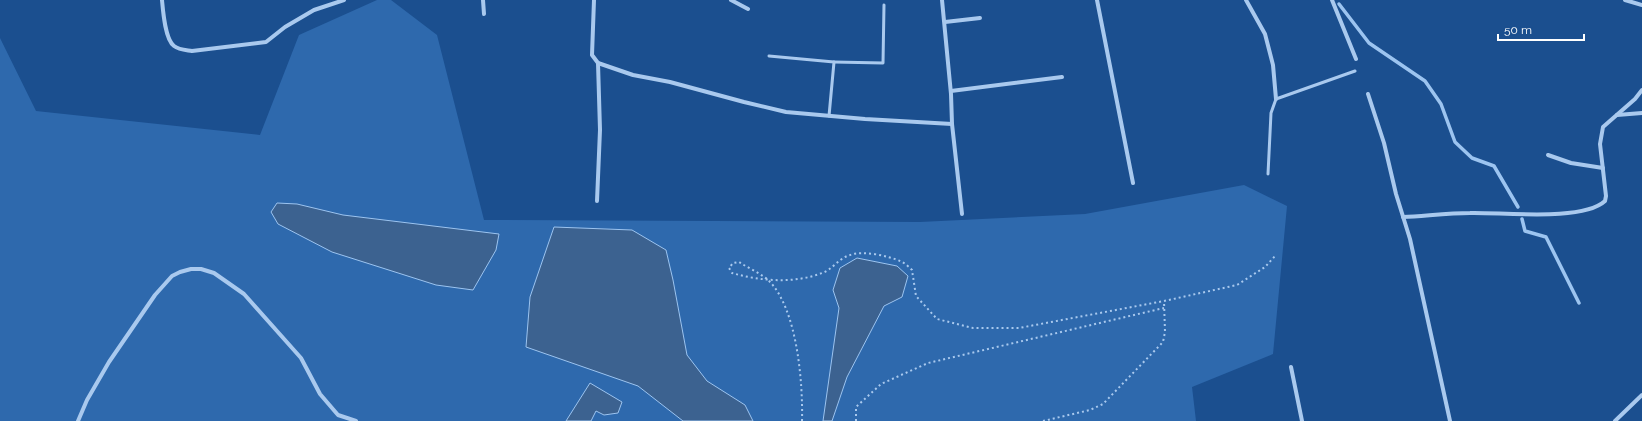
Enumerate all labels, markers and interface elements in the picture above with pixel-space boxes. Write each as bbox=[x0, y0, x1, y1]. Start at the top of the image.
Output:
scale bar bbox=[1498, 16, 1584, 42]
text: 50 m bbox=[1504, 23, 1532, 37]

